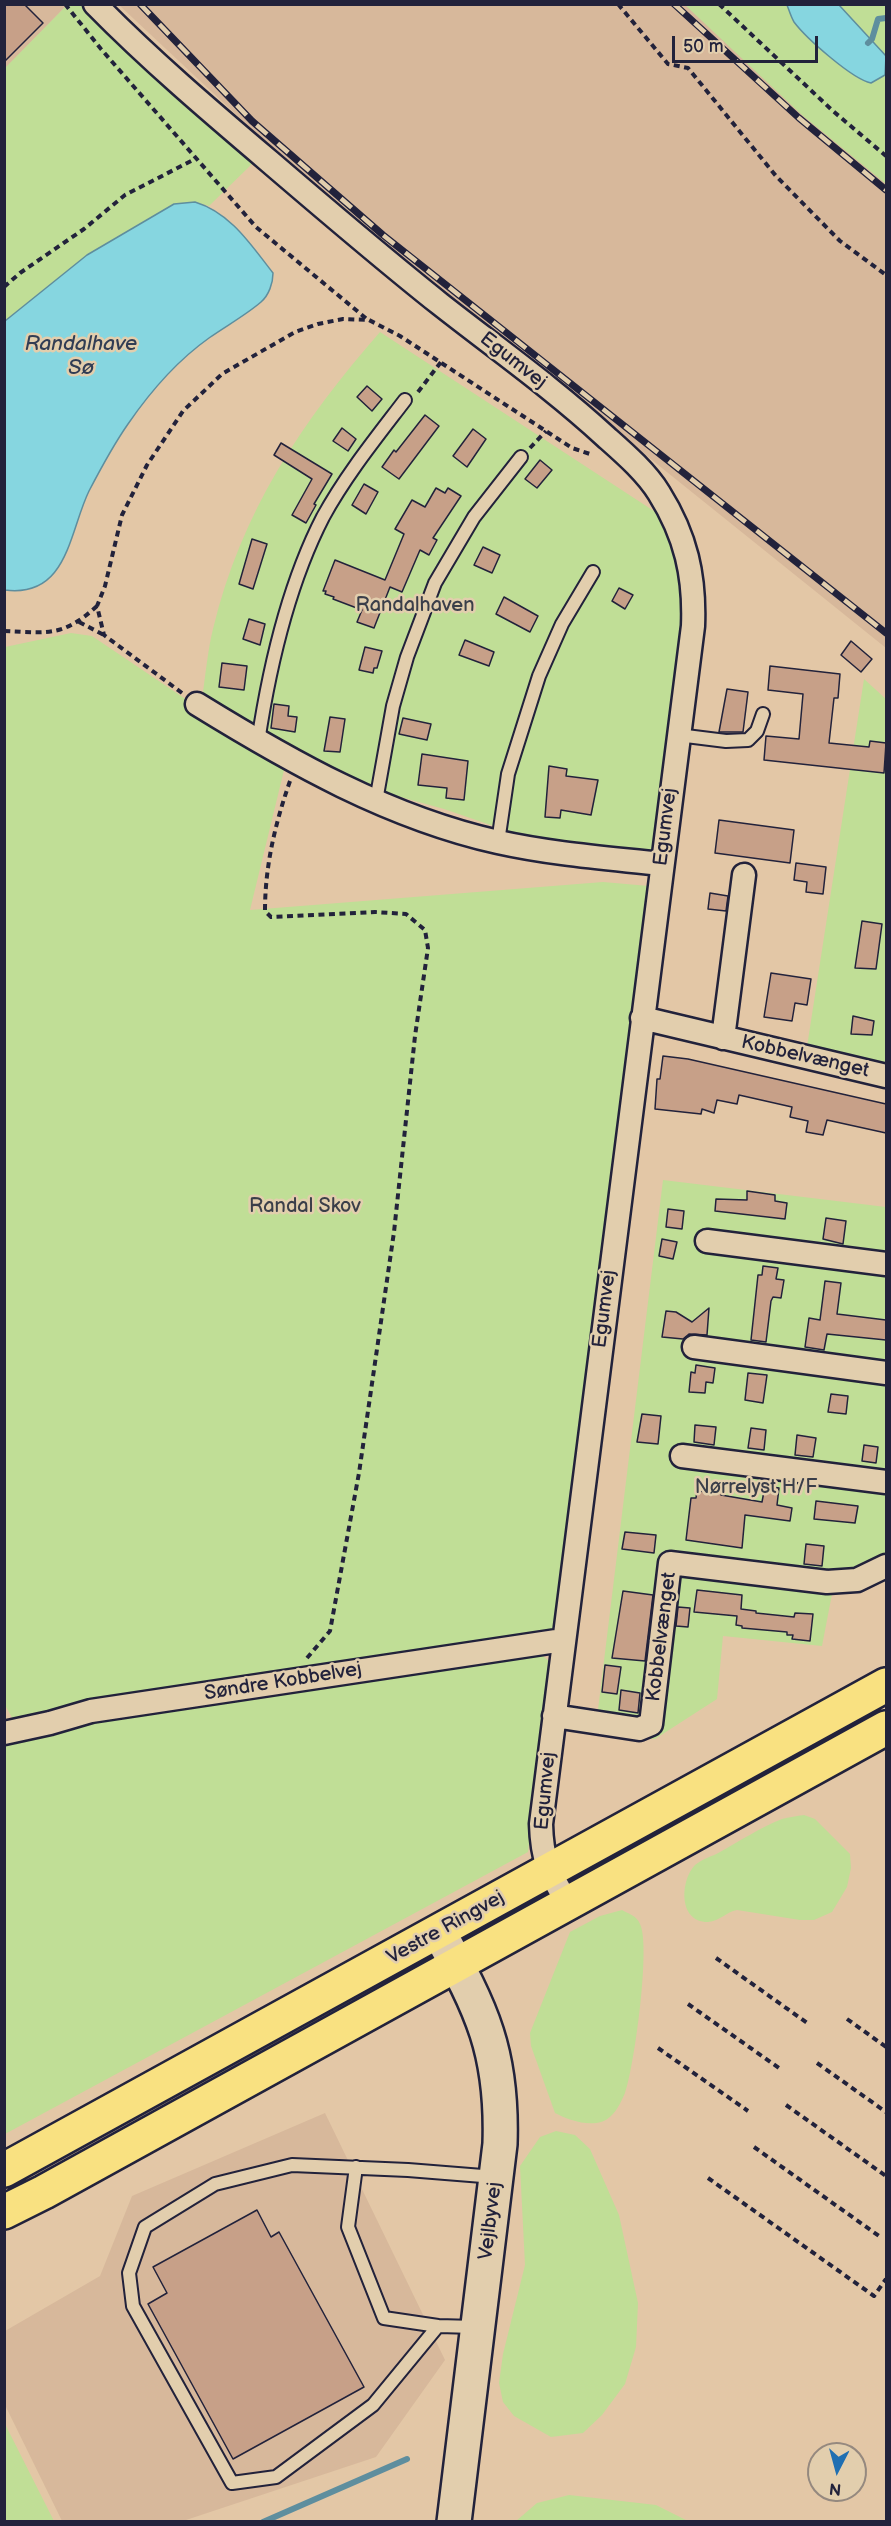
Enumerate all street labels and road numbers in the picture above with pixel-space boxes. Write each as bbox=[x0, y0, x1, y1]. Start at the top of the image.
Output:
street label: Egumvej bbox=[475, 327, 551, 395]
street label: Egumvej bbox=[649, 787, 683, 867]
street label: Kobbelvænget bbox=[739, 1031, 871, 1083]
street label: Egumvej bbox=[588, 1269, 622, 1349]
street label: Kobbelvænget bbox=[642, 1571, 682, 1703]
street label: Søndre Kobbelvej bbox=[203, 1658, 363, 1706]
street label: Egumvej bbox=[531, 1751, 561, 1831]
street label: Vestre Ringvej bbox=[383, 1886, 509, 1970]
street label: Vejlbyvej bbox=[474, 2181, 508, 2261]

